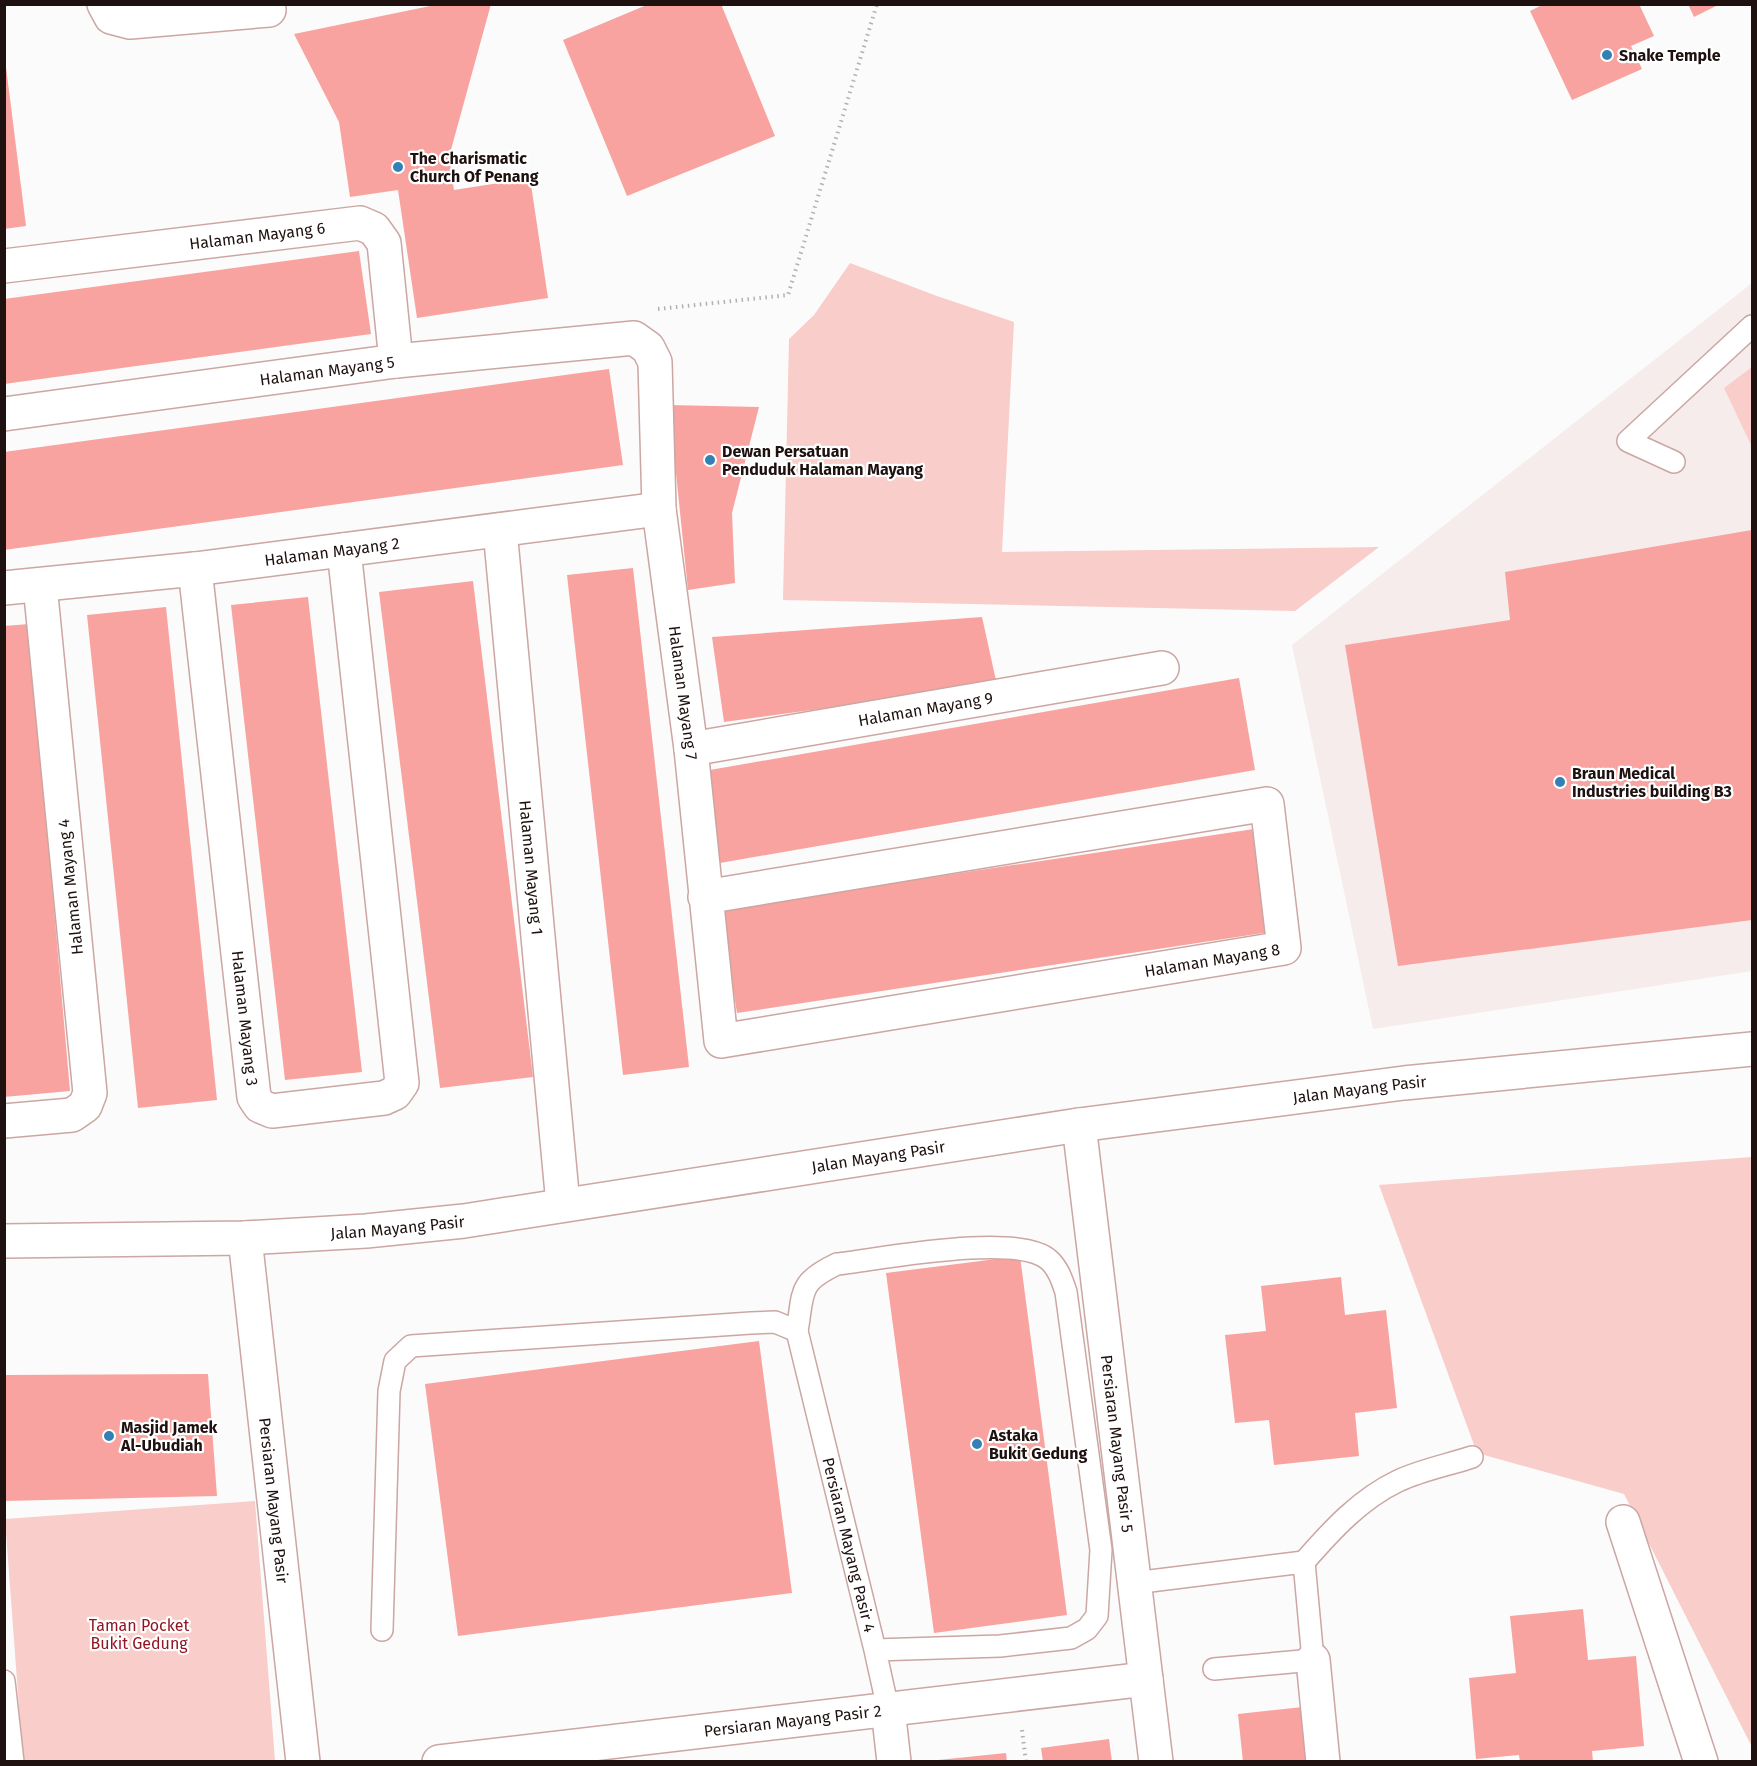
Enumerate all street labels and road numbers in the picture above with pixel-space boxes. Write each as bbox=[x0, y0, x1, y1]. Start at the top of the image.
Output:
street label: Halaman Mayang 6 bbox=[188, 218, 326, 254]
street label: Halaman Mayang 5 bbox=[258, 352, 396, 389]
street label: Halaman Mayang 2 bbox=[263, 534, 401, 570]
street label: Halaman Mayang 7 bbox=[665, 625, 701, 761]
street label: Halaman Mayang 9 bbox=[857, 688, 995, 730]
street label: Halaman Mayang 1 bbox=[515, 799, 547, 936]
street label: Halaman Mayang 4 bbox=[54, 818, 87, 956]
street label: Halaman Mayang 8 bbox=[1143, 940, 1281, 981]
street label: Halaman Mayang 3 bbox=[228, 950, 262, 1087]
street label: Jalan Mayang Pasir bbox=[1291, 1072, 1428, 1107]
street label: Jalan Mayang Pasir bbox=[810, 1137, 947, 1177]
street label: Jalan Mayang Pasir bbox=[330, 1212, 466, 1243]
street label: Persiaran Mayang Pasir 5 bbox=[1097, 1354, 1137, 1534]
street label: Persiaran Mayang Pasir bbox=[255, 1417, 292, 1585]
street label: Persiaran Mayang Pasir 4 bbox=[818, 1456, 879, 1635]
street label: Persiaran Mayang Pasir 2 bbox=[703, 1701, 883, 1741]

